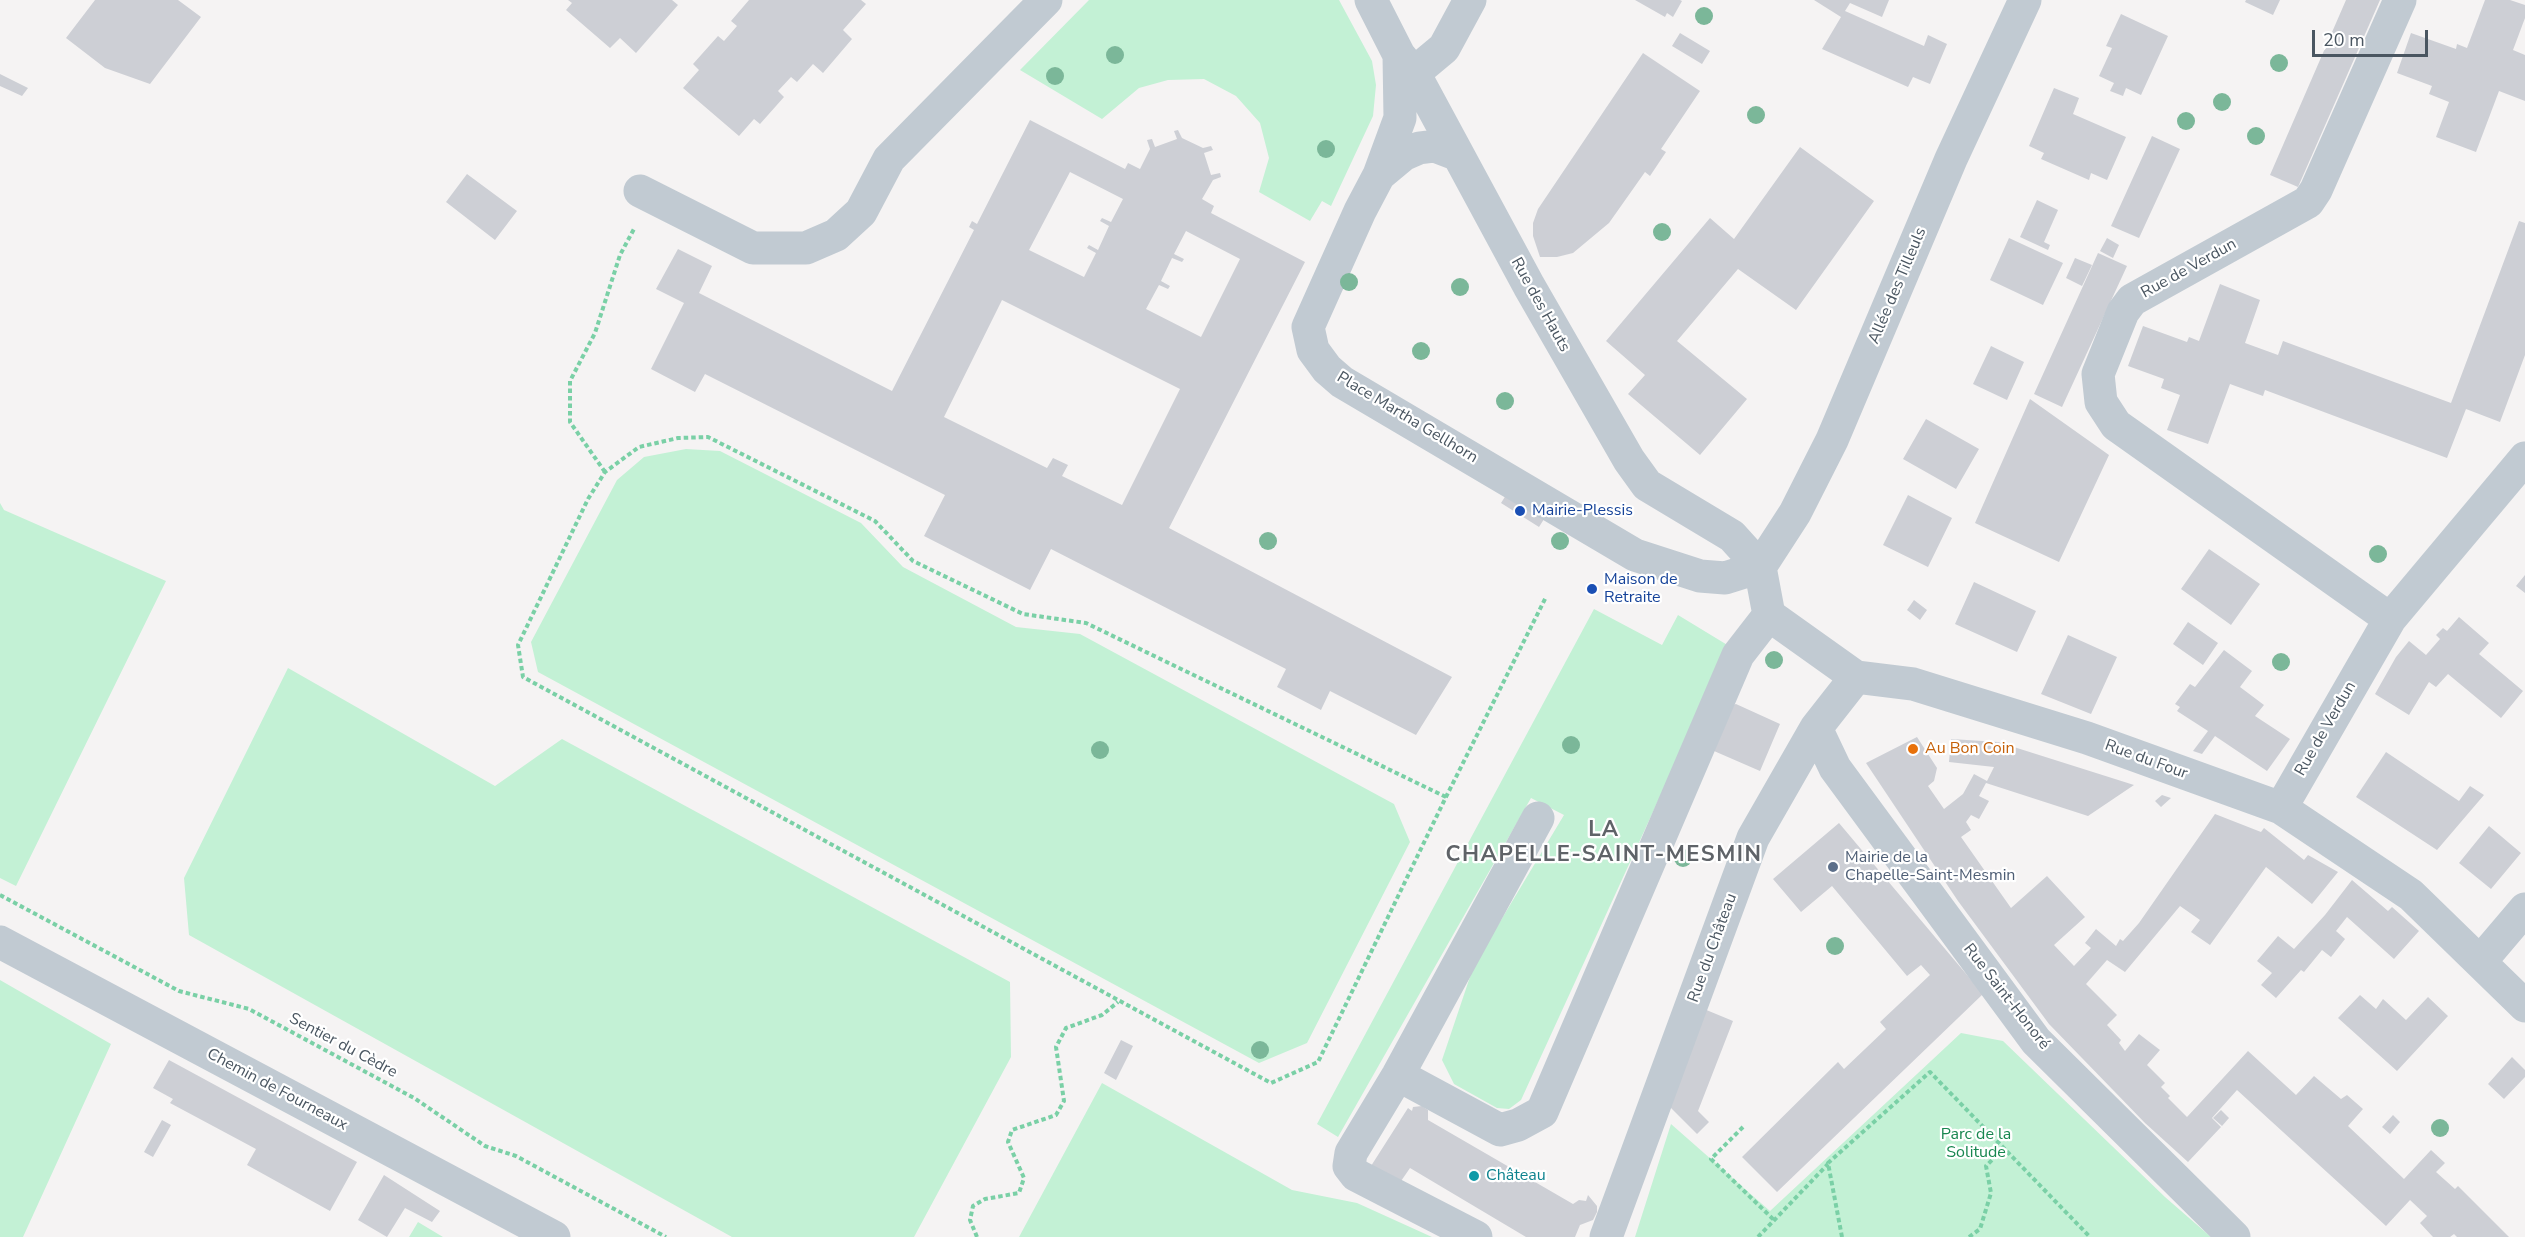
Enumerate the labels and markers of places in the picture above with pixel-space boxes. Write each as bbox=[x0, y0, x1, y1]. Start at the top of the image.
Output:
place label: Mairie-Plessis bbox=[1532, 501, 1633, 521]
marker: Mairie-Plessis bbox=[1513, 504, 1527, 518]
place label: Maison de Retraite bbox=[1604, 570, 1678, 608]
marker: Maison de Retraite bbox=[1585, 582, 1599, 596]
place label: Au Bon Coin bbox=[1925, 739, 2015, 759]
marker: Au Bon Coin bbox=[1906, 742, 1920, 756]
place label: Mairie de la Chapelle-Saint-Mesmin bbox=[1845, 848, 2015, 886]
marker: Mairie de la Chapelle-Saint-Mesmin bbox=[1826, 860, 1840, 874]
place label: Château bbox=[1486, 1166, 1546, 1186]
marker: Château bbox=[1467, 1169, 1481, 1183]

